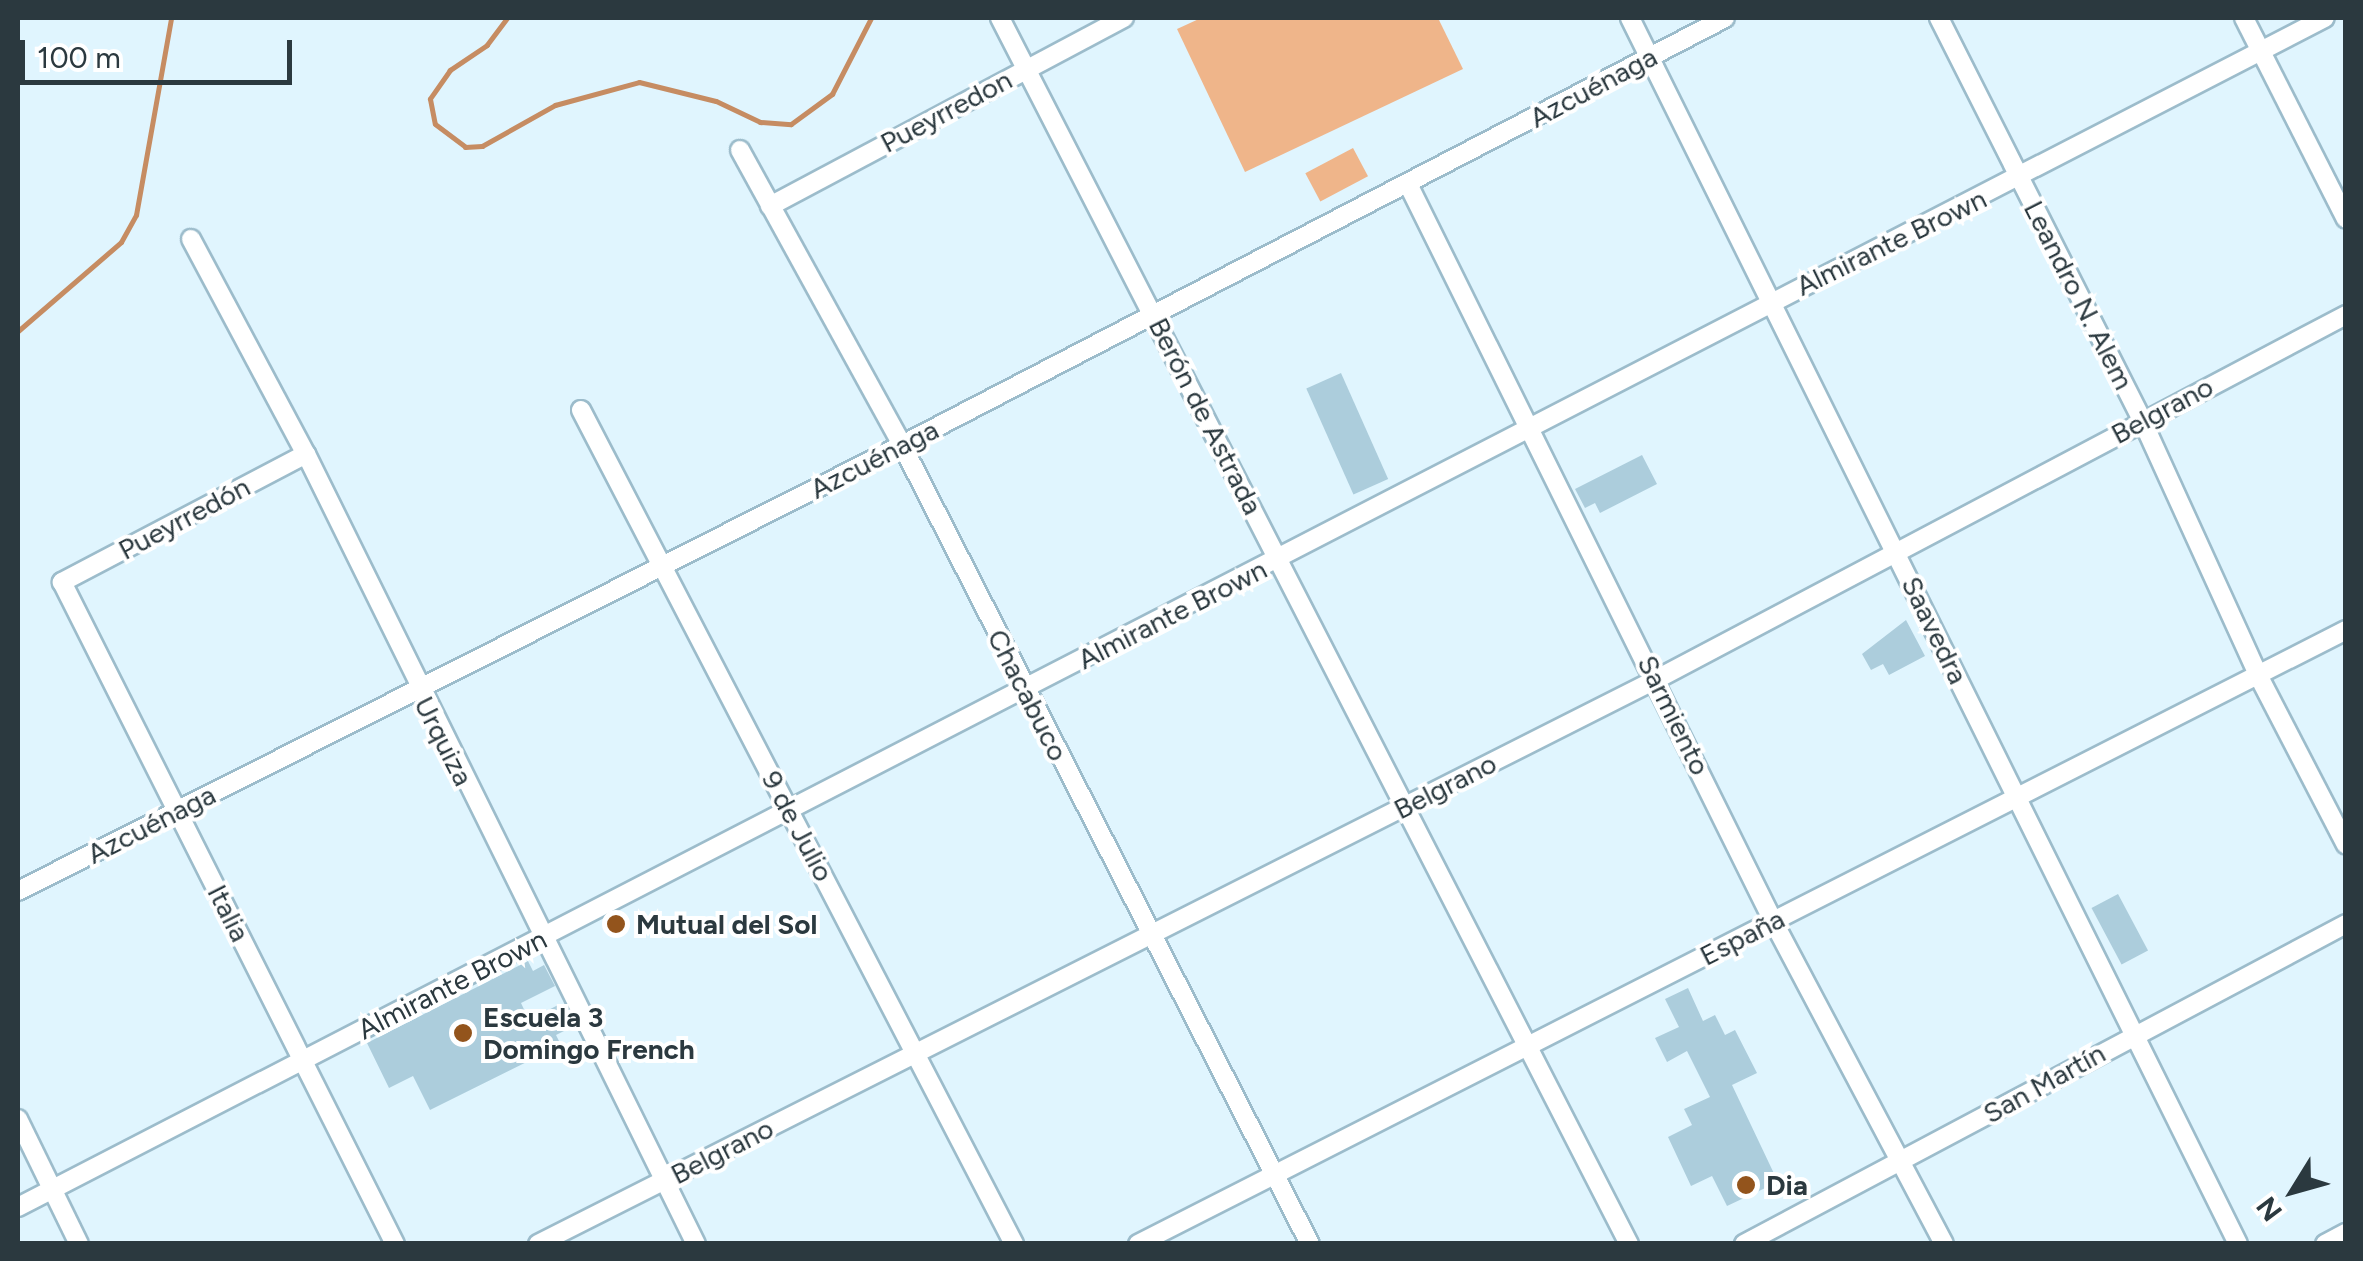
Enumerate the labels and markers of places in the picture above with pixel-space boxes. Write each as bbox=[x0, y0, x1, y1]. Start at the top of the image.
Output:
place label: Mutual del Sol bbox=[636, 907, 817, 941]
marker: Mutual del Sol bbox=[605, 913, 627, 935]
place label: Escuela 3 Domingo French bbox=[483, 1000, 695, 1066]
marker: Escuela 3 Domingo French bbox=[452, 1022, 474, 1044]
place label: Dia bbox=[1766, 1168, 1808, 1202]
marker: Dia bbox=[1735, 1174, 1757, 1196]

